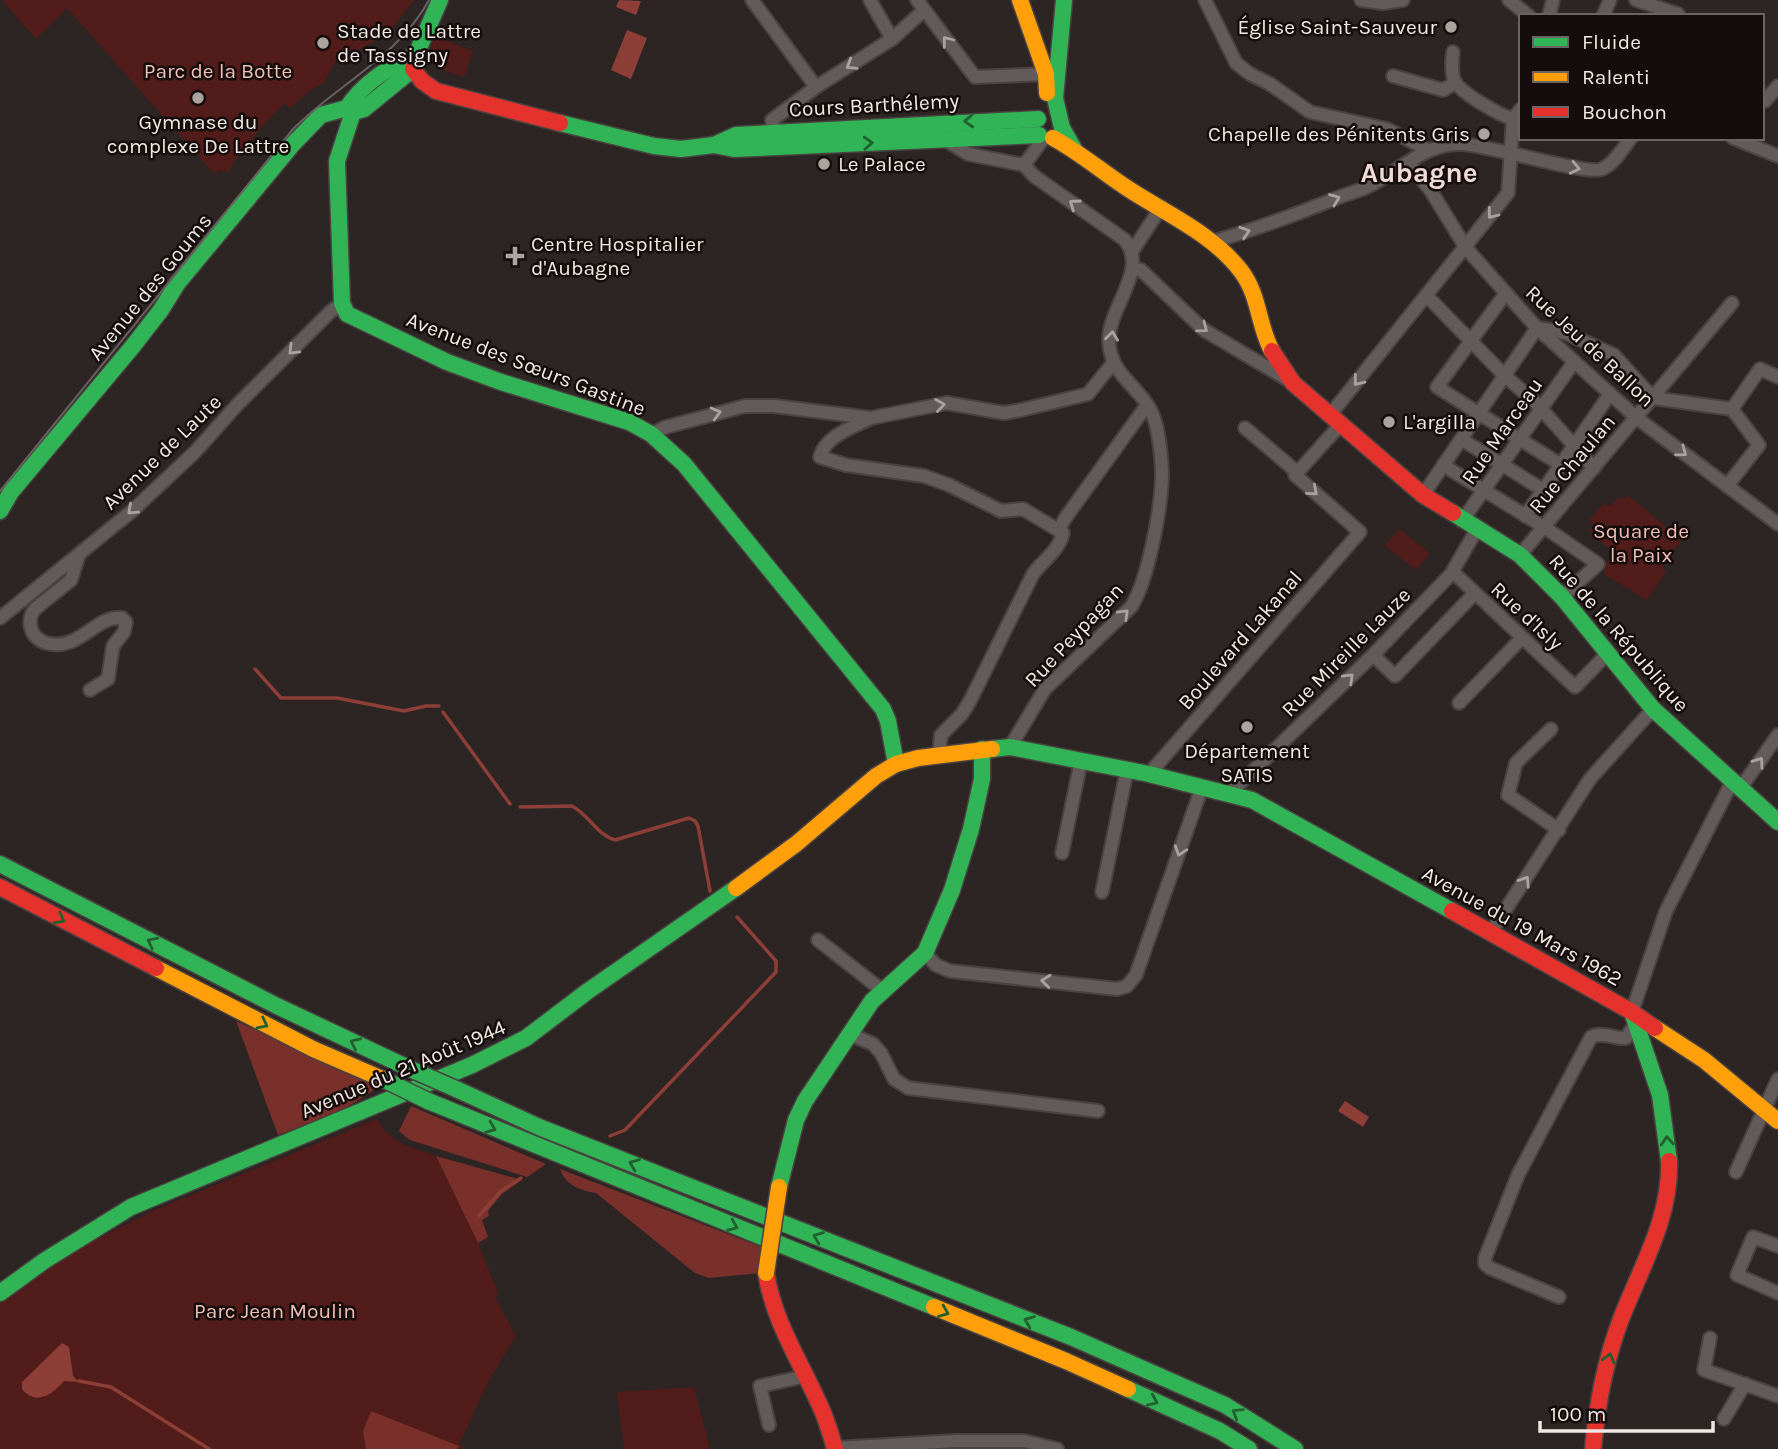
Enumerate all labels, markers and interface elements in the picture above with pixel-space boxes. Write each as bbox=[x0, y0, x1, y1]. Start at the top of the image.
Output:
legend bbox=[1519, 14, 1764, 140]
place label: Église Saint-Sauveur bbox=[1237, 15, 1437, 39]
place label: Stade de Lattre de Tassigny bbox=[337, 19, 481, 67]
marker: Église Saint-Sauveur bbox=[1443, 19, 1459, 35]
text: Fluide bbox=[1582, 30, 1641, 54]
marker: Stade de Lattre de Tassigny bbox=[315, 35, 331, 51]
one-way arrow bbox=[942, 37, 955, 49]
one-way arrow bbox=[846, 57, 859, 69]
park label: Parc de la Botte bbox=[144, 59, 292, 83]
text: Ralenti bbox=[1582, 65, 1650, 89]
street label: Cours Barthélemy bbox=[788, 89, 960, 121]
marker: Gymnase du complexe De Lattre bbox=[190, 90, 206, 106]
text: Bouchon bbox=[1582, 100, 1667, 124]
place label: Gymnase du complexe De Lattre bbox=[107, 110, 289, 158]
one-way arrow bbox=[964, 114, 975, 129]
place label: Chapelle des Pénitents Gris bbox=[1208, 122, 1470, 146]
marker: Chapelle des Pénitents Gris bbox=[1476, 126, 1492, 142]
one-way arrow bbox=[862, 135, 873, 150]
place label: Le Palace bbox=[838, 152, 926, 176]
marker: Le Palace bbox=[816, 156, 832, 172]
district label: Aubagne bbox=[1360, 156, 1478, 189]
one-way arrow bbox=[1569, 159, 1581, 174]
one-way arrow bbox=[1328, 193, 1340, 207]
one-way arrow bbox=[1069, 200, 1082, 212]
one-way arrow bbox=[1488, 206, 1501, 218]
street label: Avenue des Goums bbox=[83, 209, 217, 365]
one-way arrow bbox=[1238, 226, 1250, 240]
place label: Centre Hospitalier d'Aubagne bbox=[531, 232, 704, 280]
marker: Centre Hospitalier d'Aubagne bbox=[505, 246, 525, 266]
street label: Rue Jeu de Ballon bbox=[1521, 280, 1659, 412]
street label: Avenue des Sœurs Gastine bbox=[403, 307, 649, 421]
one-way arrow bbox=[1195, 319, 1207, 332]
one-way arrow bbox=[1104, 330, 1119, 342]
one-way arrow bbox=[288, 341, 301, 354]
street label: Rue Marceau bbox=[1457, 373, 1547, 489]
one-way arrow bbox=[1353, 374, 1366, 386]
street label: Avenue de Laute bbox=[98, 389, 226, 515]
one-way arrow bbox=[934, 398, 946, 413]
one-way arrow bbox=[709, 407, 721, 422]
place label: L'argilla bbox=[1403, 410, 1476, 434]
street label: Rue Chaulan bbox=[1524, 410, 1620, 518]
marker: L'argilla bbox=[1381, 414, 1397, 430]
one-way arrow bbox=[1674, 444, 1687, 456]
one-way arrow bbox=[1305, 483, 1318, 495]
one-way arrow bbox=[127, 502, 140, 515]
park label: Square de la Paix bbox=[1593, 519, 1689, 567]
street label: Rue de la République bbox=[1544, 549, 1694, 717]
street label: Boulevard Lakanal bbox=[1173, 566, 1307, 714]
street label: Rue d'Isly bbox=[1486, 577, 1568, 655]
street label: Rue Peypagan bbox=[1020, 578, 1128, 692]
street label: Rue Mireille Lauze bbox=[1277, 583, 1415, 721]
one-way arrow bbox=[1115, 609, 1128, 622]
one-way arrow bbox=[1341, 673, 1354, 686]
marker: Département SATIS bbox=[1239, 719, 1255, 735]
place label: Département SATIS bbox=[1184, 739, 1310, 787]
one-way arrow bbox=[1751, 757, 1763, 770]
one-way arrow bbox=[1174, 845, 1188, 857]
street label: Avenue du 19 Mars 1962 bbox=[1418, 861, 1626, 991]
one-way arrow bbox=[1517, 876, 1529, 889]
one-way arrow bbox=[53, 911, 66, 925]
one-way arrow bbox=[146, 937, 159, 951]
one-way arrow bbox=[1041, 974, 1052, 989]
one-way arrow bbox=[255, 1015, 268, 1029]
street label: Avenue du 21 Août 1944 bbox=[297, 1015, 509, 1123]
one-way arrow bbox=[350, 1037, 363, 1051]
one-way arrow bbox=[485, 1119, 497, 1133]
one-way arrow bbox=[1660, 1135, 1675, 1146]
one-way arrow bbox=[628, 1159, 640, 1173]
one-way arrow bbox=[726, 1218, 738, 1232]
one-way arrow bbox=[812, 1232, 824, 1246]
park label: Parc Jean Moulin bbox=[194, 1299, 356, 1323]
one-way arrow bbox=[937, 1303, 949, 1317]
one-way arrow bbox=[1024, 1315, 1036, 1329]
one-way arrow bbox=[1601, 1352, 1615, 1364]
scale bar bbox=[1540, 1390, 1713, 1434]
one-way arrow bbox=[1146, 1393, 1158, 1407]
text: 100 m bbox=[1550, 1402, 1607, 1426]
one-way arrow bbox=[1232, 1408, 1245, 1421]

